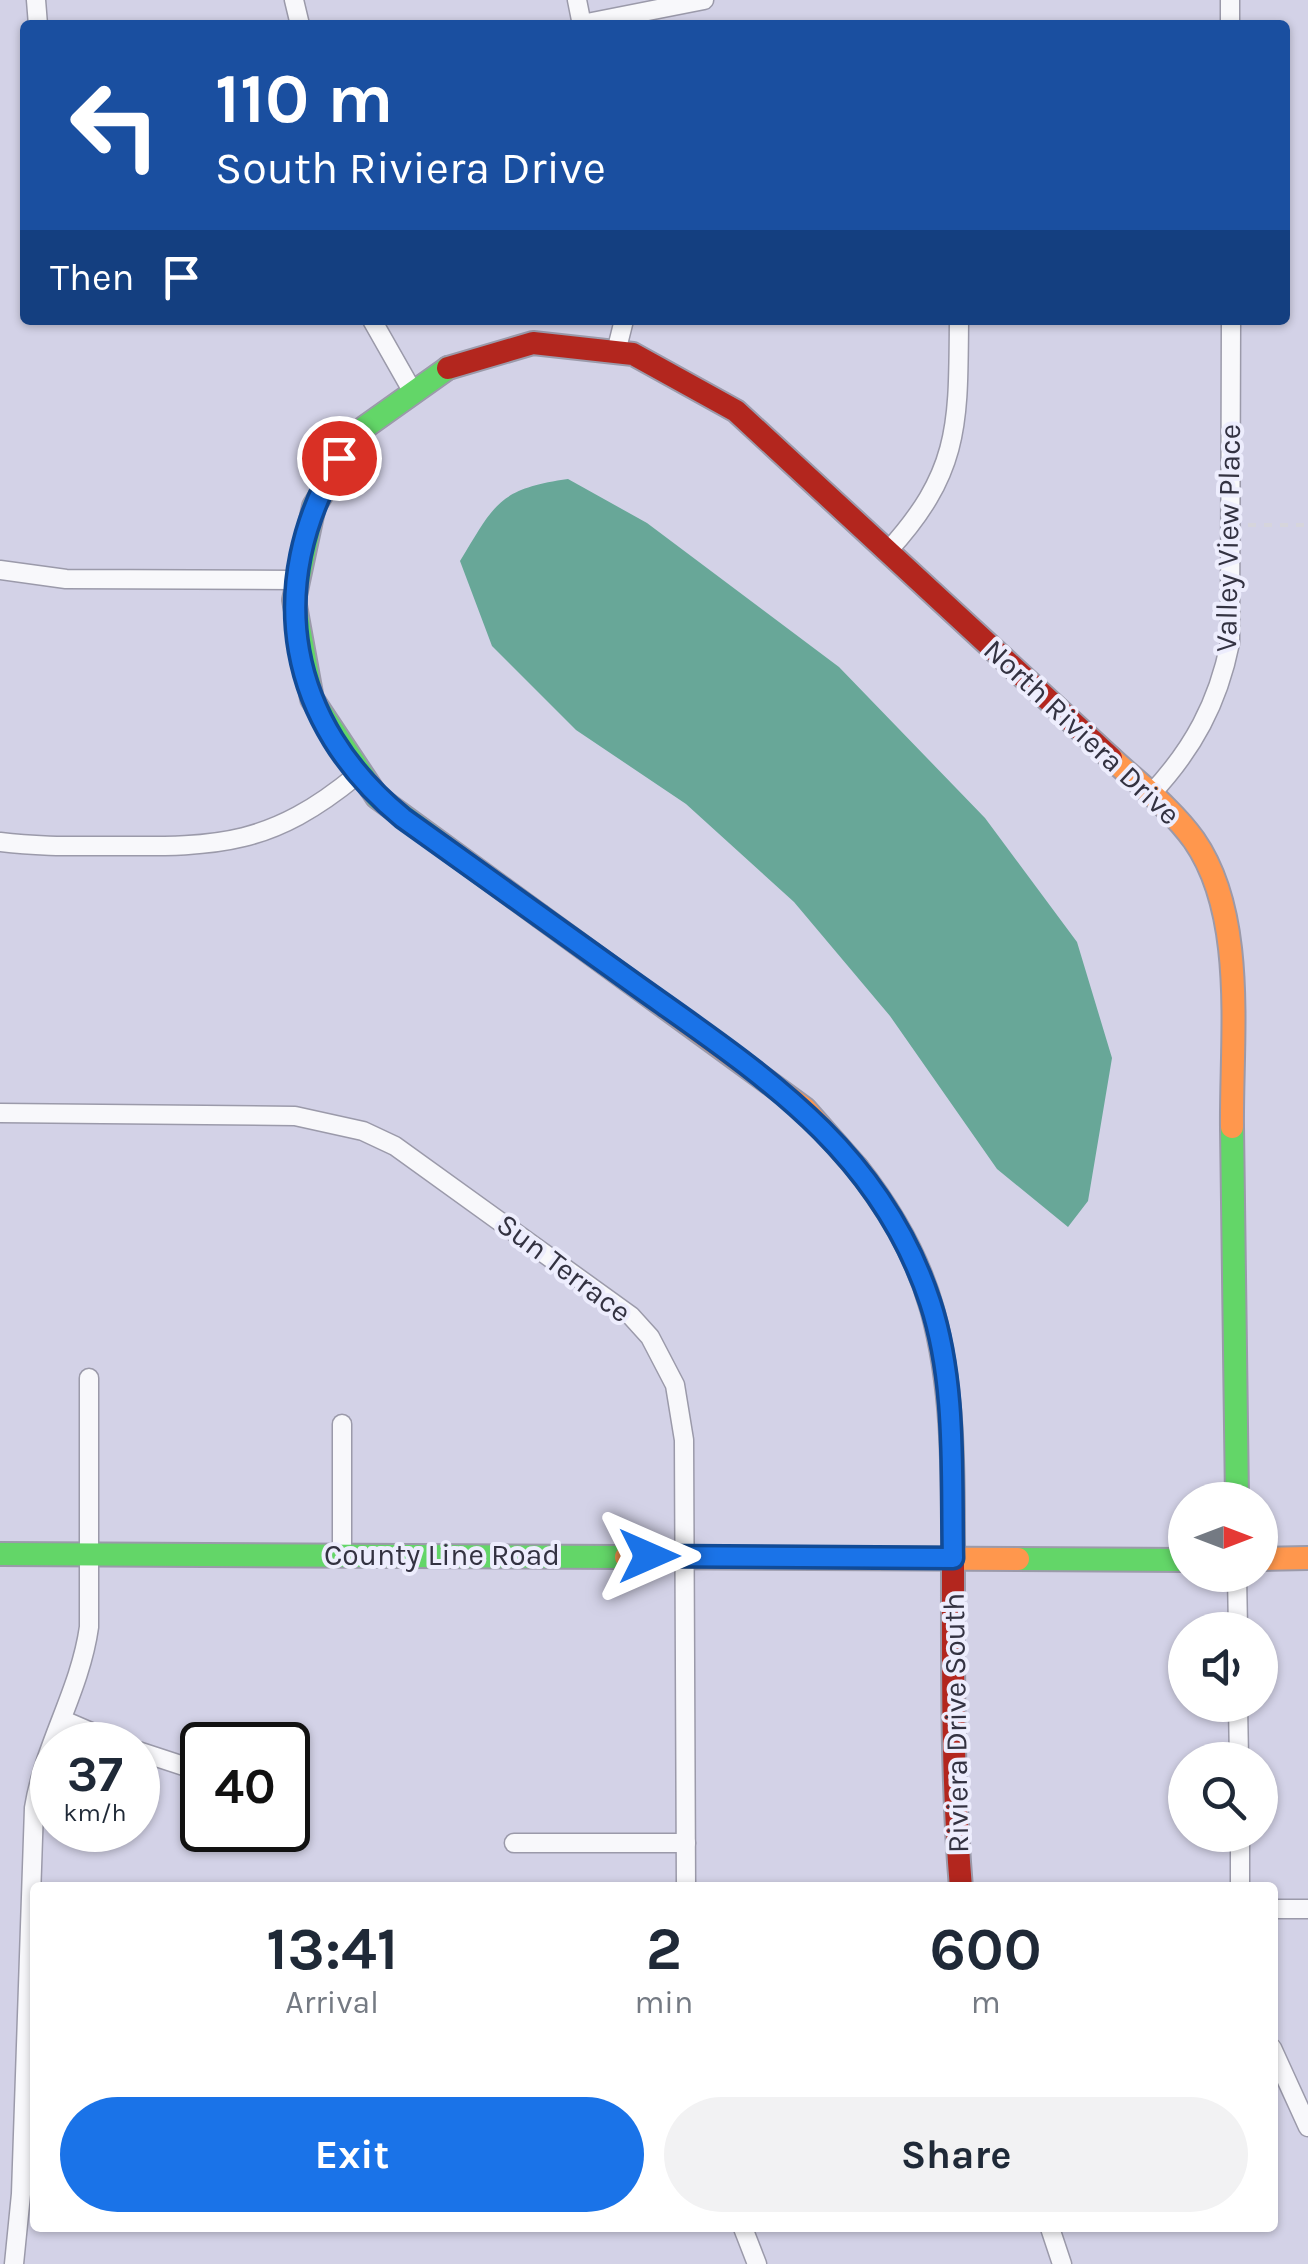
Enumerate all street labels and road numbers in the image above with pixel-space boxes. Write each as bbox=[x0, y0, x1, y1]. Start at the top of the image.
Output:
street label: Valley View Place bbox=[1208, 424, 1248, 652]
street label: North Riviera Drive bbox=[976, 632, 1188, 832]
street label: Sun Terrace bbox=[490, 1206, 638, 1330]
street label: County Line Road bbox=[324, 1537, 560, 1573]
street label: Riviera Drive South bbox=[936, 1592, 976, 1854]

